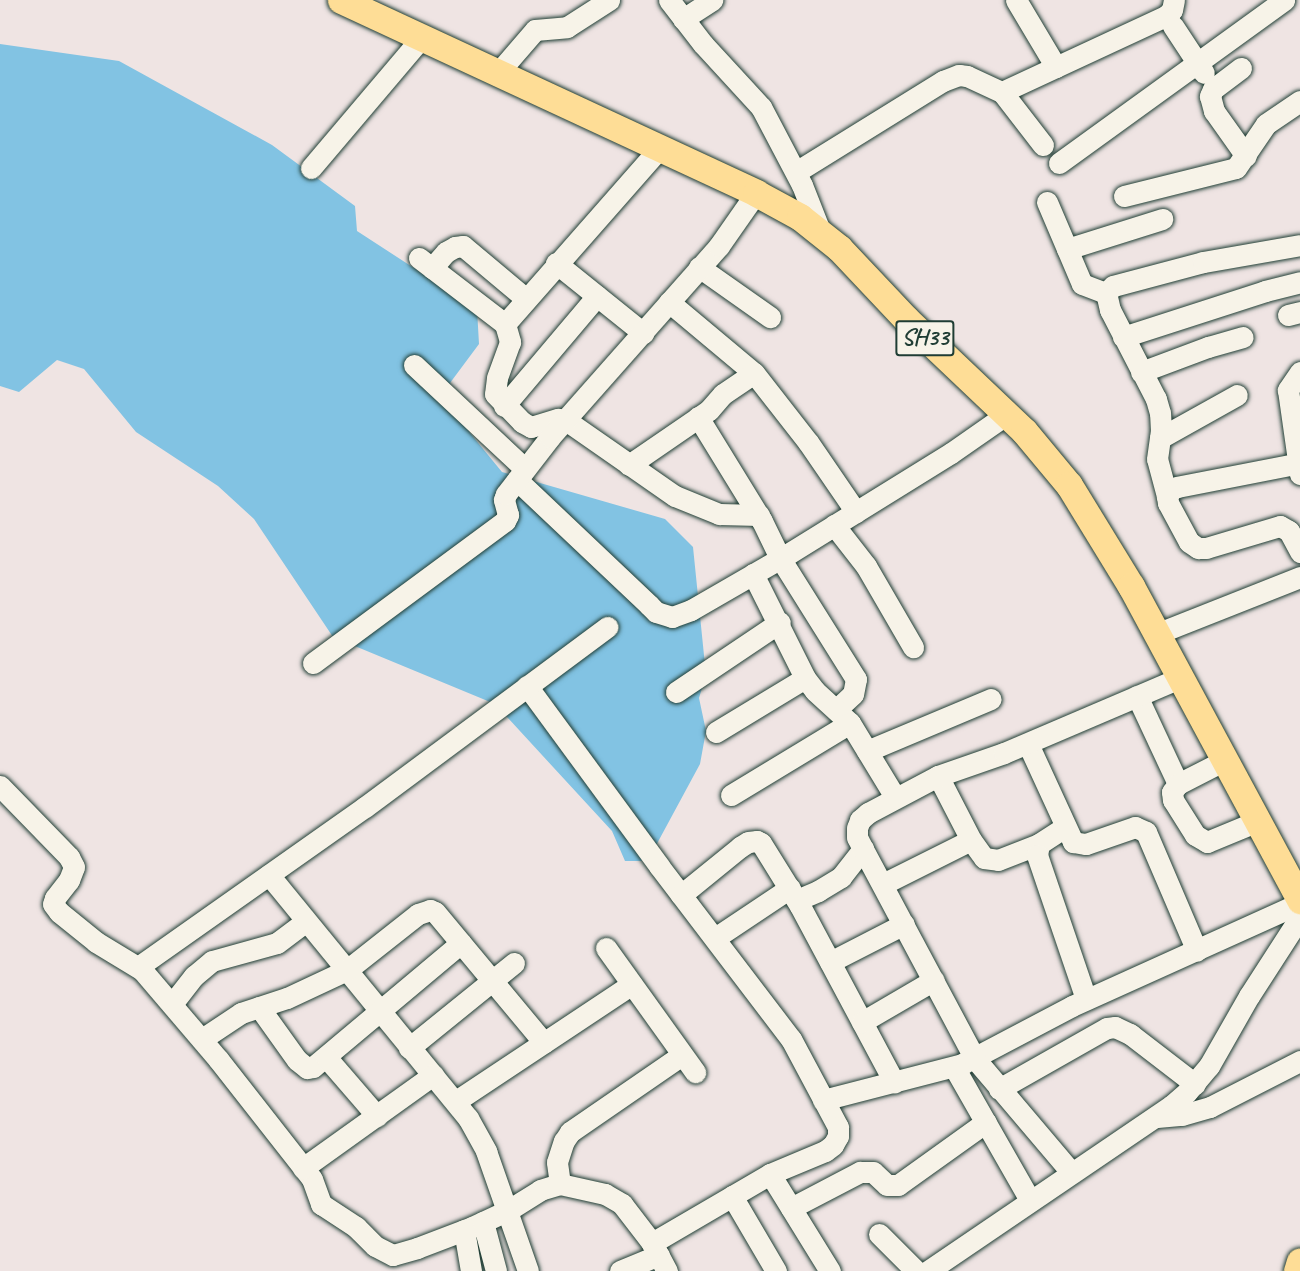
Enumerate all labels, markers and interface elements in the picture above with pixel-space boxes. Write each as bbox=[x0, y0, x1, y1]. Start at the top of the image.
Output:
road number: SH33 bbox=[895, 317, 955, 359]

